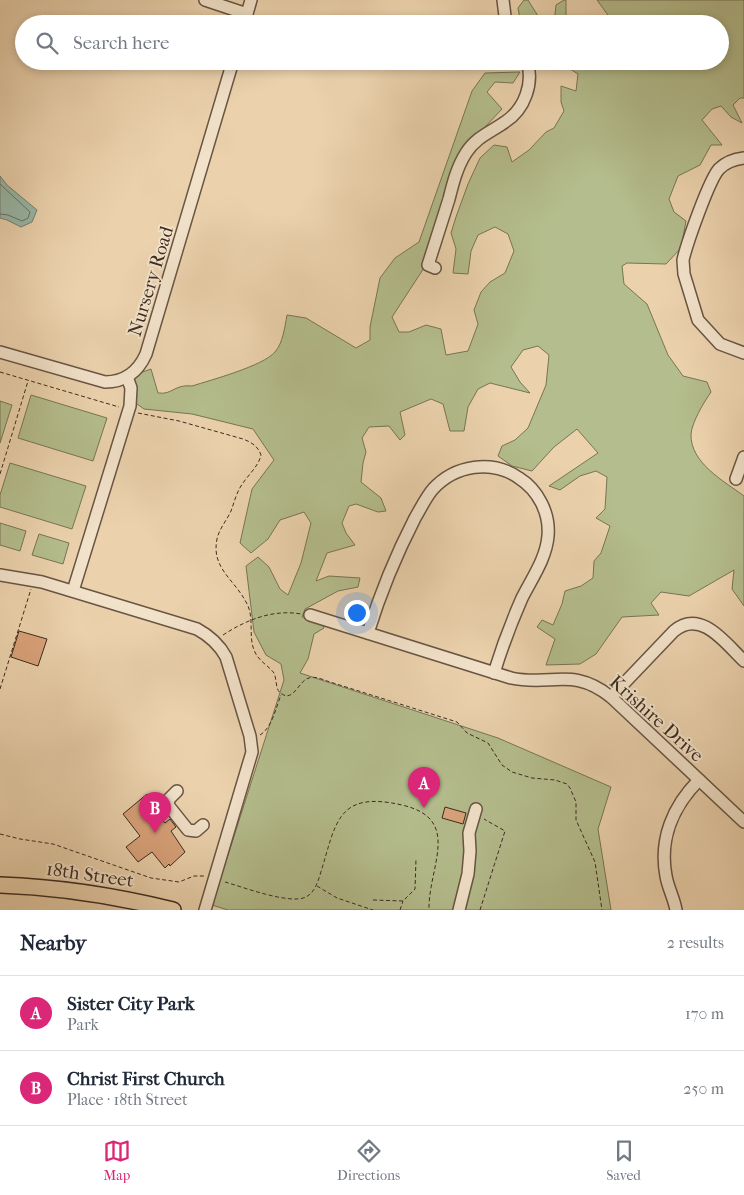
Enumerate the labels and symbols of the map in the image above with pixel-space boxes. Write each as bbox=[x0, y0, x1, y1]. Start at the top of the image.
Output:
street label: Nursery Road bbox=[124, 223, 178, 339]
your location bbox=[344, 600, 370, 626]
street label: Krishire Drive bbox=[605, 671, 708, 767]
pin: A bbox=[408, 767, 440, 808]
pin: B bbox=[139, 792, 171, 833]
street label: 18th Street bbox=[45, 858, 135, 892]

